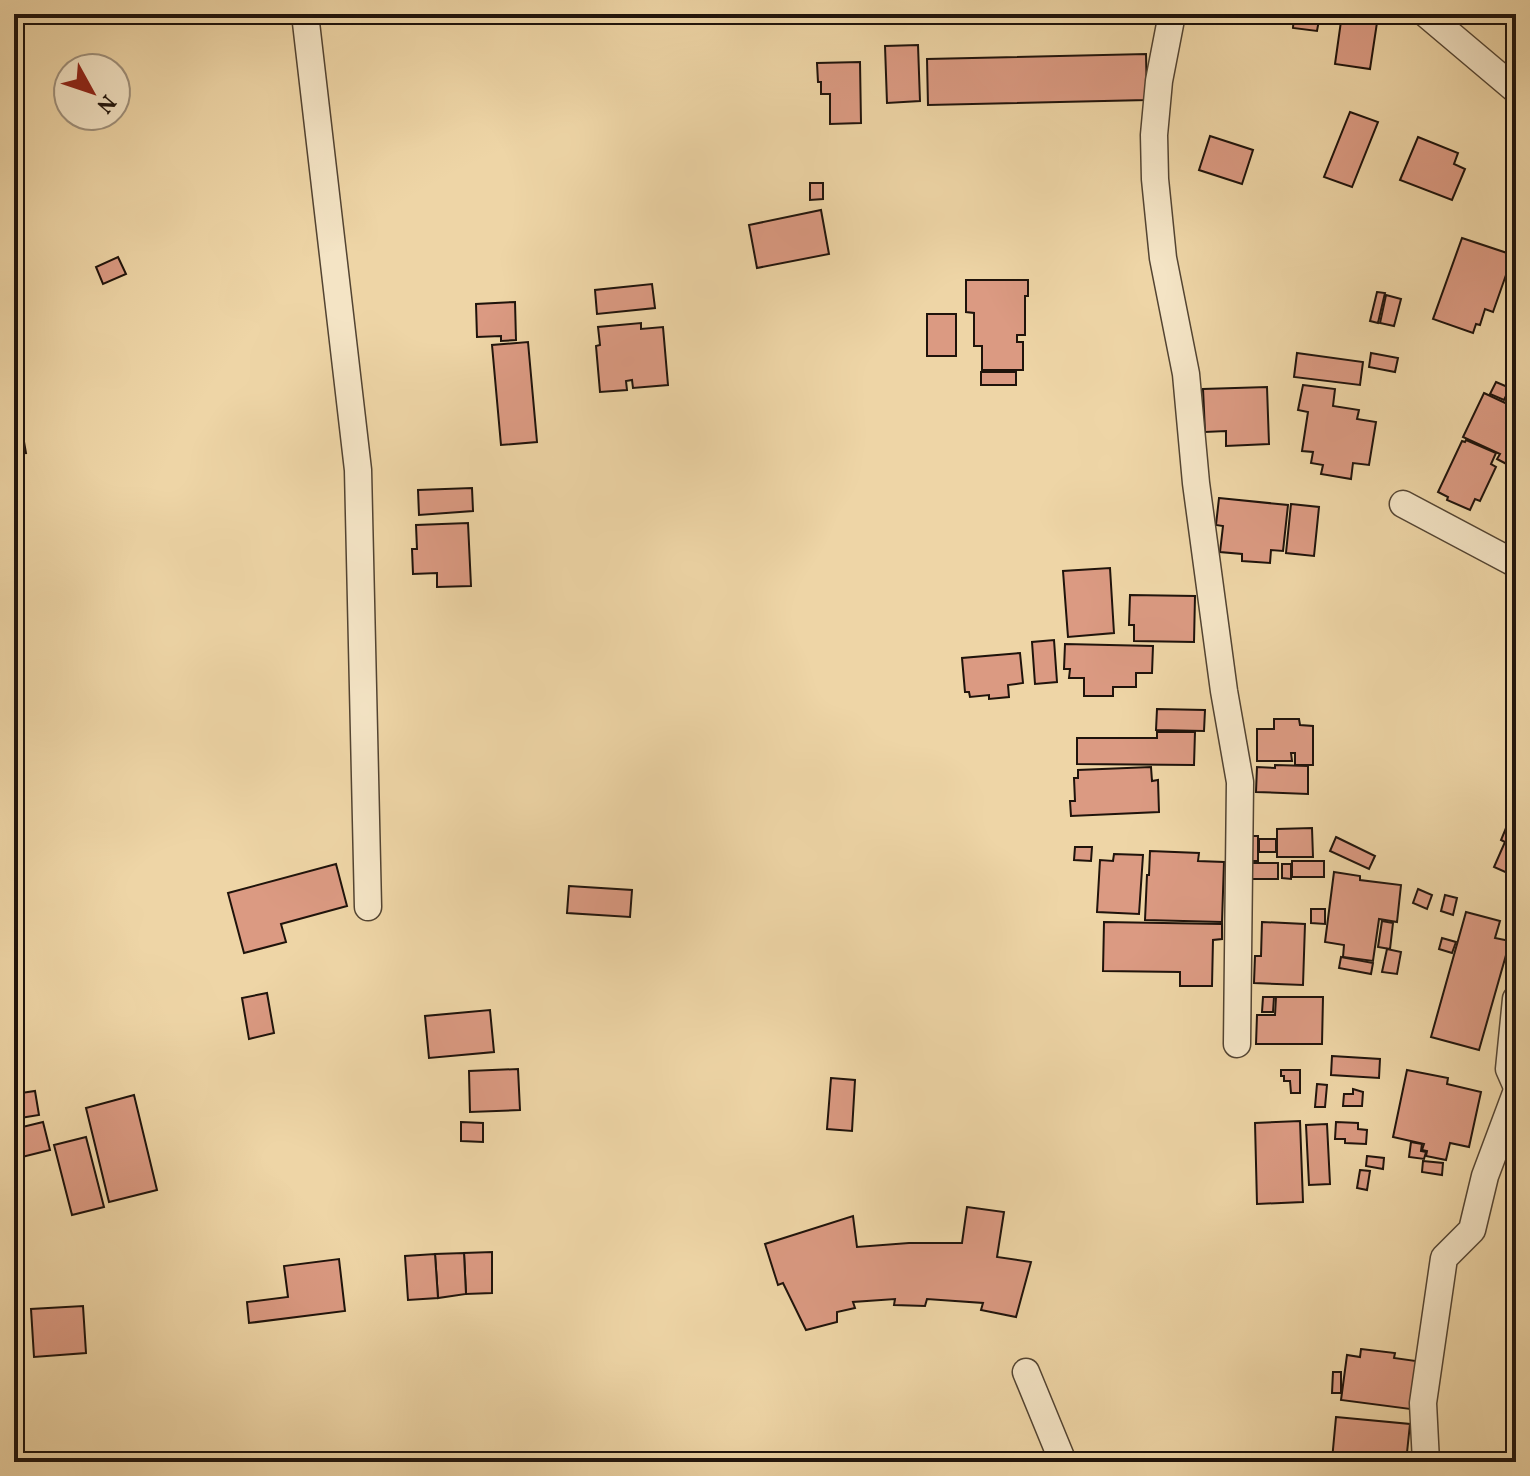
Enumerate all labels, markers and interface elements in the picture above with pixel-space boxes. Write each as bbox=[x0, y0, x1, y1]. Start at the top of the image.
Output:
north arrow bbox=[52, 52, 132, 132]
text: N bbox=[88, 87, 122, 119]

